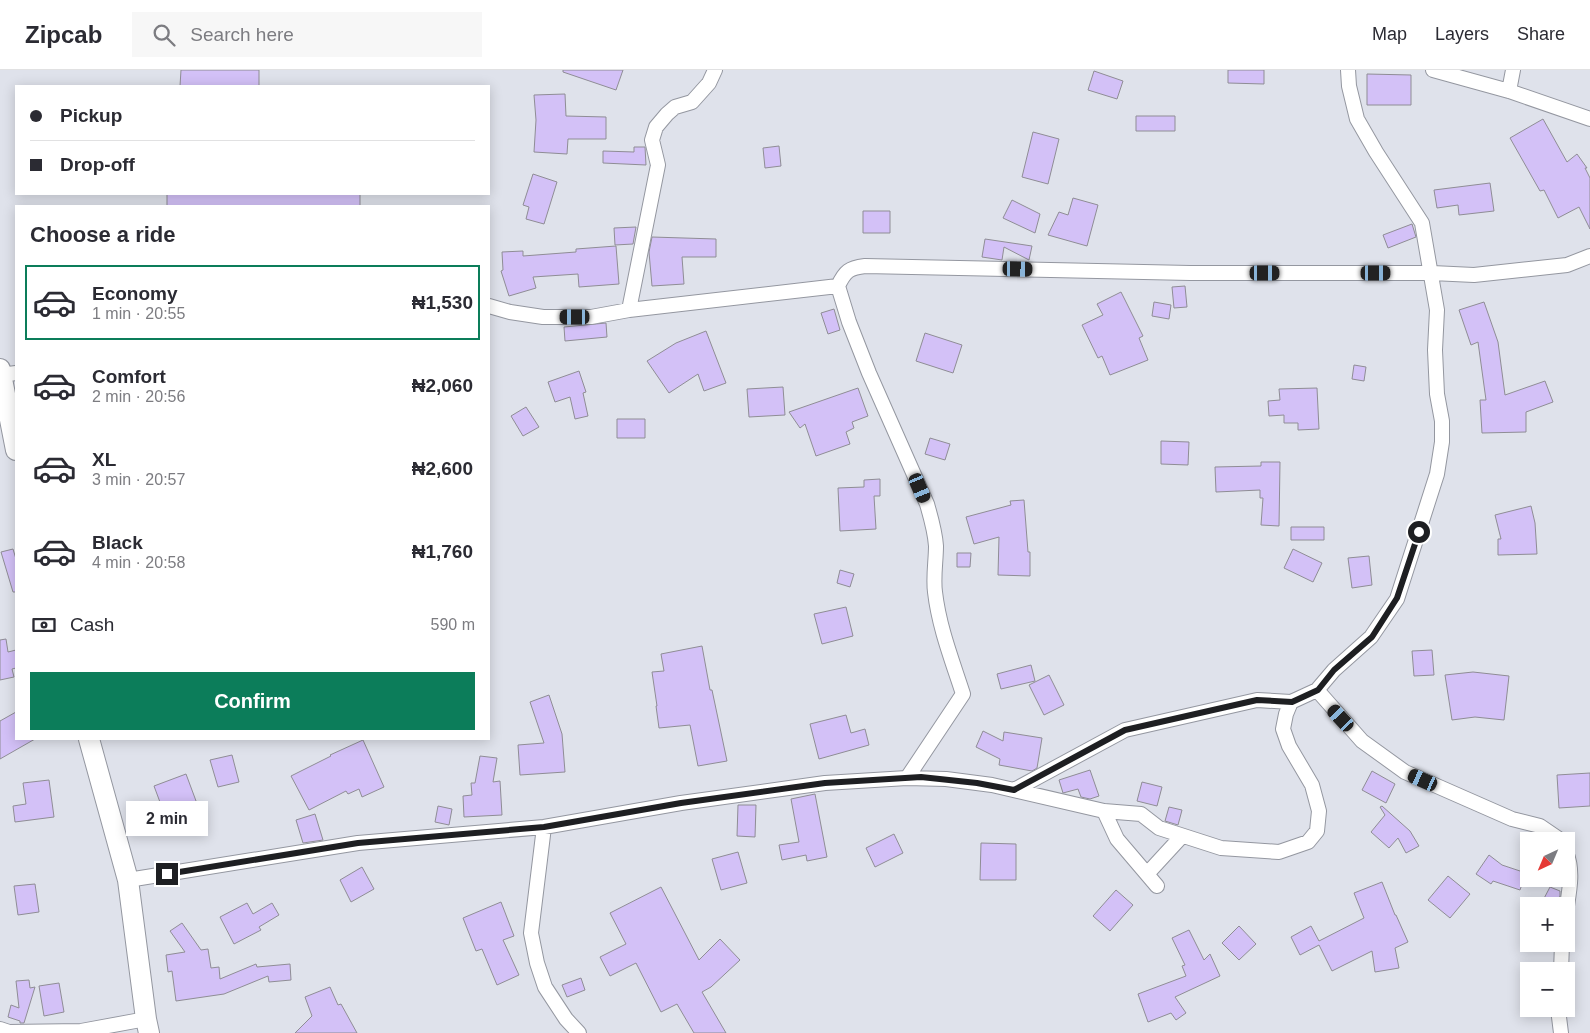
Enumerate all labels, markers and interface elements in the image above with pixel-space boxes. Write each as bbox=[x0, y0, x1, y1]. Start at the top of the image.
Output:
search box bbox=[132, 12, 482, 57]
text: Zipcab bbox=[25, 21, 102, 48]
icon: search bbox=[150, 21, 178, 49]
text: Search here bbox=[190, 24, 294, 45]
text: Map bbox=[1372, 24, 1407, 44]
text: Layers bbox=[1435, 24, 1489, 44]
text: Share bbox=[1517, 24, 1565, 44]
text: Pickup bbox=[60, 105, 122, 126]
text: Drop-off bbox=[60, 154, 135, 175]
text: Choose a ride bbox=[30, 222, 175, 247]
car bbox=[1002, 261, 1033, 277]
car bbox=[1250, 266, 1280, 281]
car bbox=[1361, 266, 1391, 281]
icon: car bbox=[32, 280, 77, 325]
text: Economy bbox=[92, 283, 178, 304]
text: ₦1,530 bbox=[412, 292, 473, 313]
text: 1 min · 20:55 bbox=[92, 305, 185, 322]
car bbox=[560, 310, 590, 325]
icon: car bbox=[32, 363, 77, 408]
text: Comfort bbox=[92, 366, 166, 387]
text: ₦2,060 bbox=[412, 375, 473, 396]
text: 2 min · 20:56 bbox=[92, 388, 185, 405]
icon: car bbox=[32, 446, 77, 491]
text: XL bbox=[92, 449, 116, 470]
text: ₦2,600 bbox=[412, 458, 473, 479]
text: 3 min · 20:57 bbox=[92, 471, 185, 488]
car bbox=[907, 471, 932, 505]
route start bbox=[1408, 521, 1430, 543]
icon: car bbox=[32, 529, 77, 574]
text: Black bbox=[92, 532, 143, 553]
text: ₦1,760 bbox=[412, 541, 473, 562]
text: 4 min · 20:58 bbox=[92, 554, 185, 571]
icon: cash bbox=[30, 611, 58, 639]
text: Cash bbox=[70, 614, 114, 635]
text: 590 m bbox=[431, 616, 475, 633]
button: Confirm bbox=[30, 672, 475, 730]
car bbox=[1325, 702, 1356, 734]
car bbox=[1406, 767, 1439, 793]
callout: 2 min bbox=[126, 802, 208, 836]
text: 2 min bbox=[146, 810, 188, 827]
north arrow bbox=[1520, 832, 1575, 888]
map controls bbox=[1520, 832, 1575, 1017]
route end bbox=[156, 863, 178, 885]
button: + bbox=[1520, 897, 1575, 952]
button: − bbox=[1520, 962, 1575, 1017]

